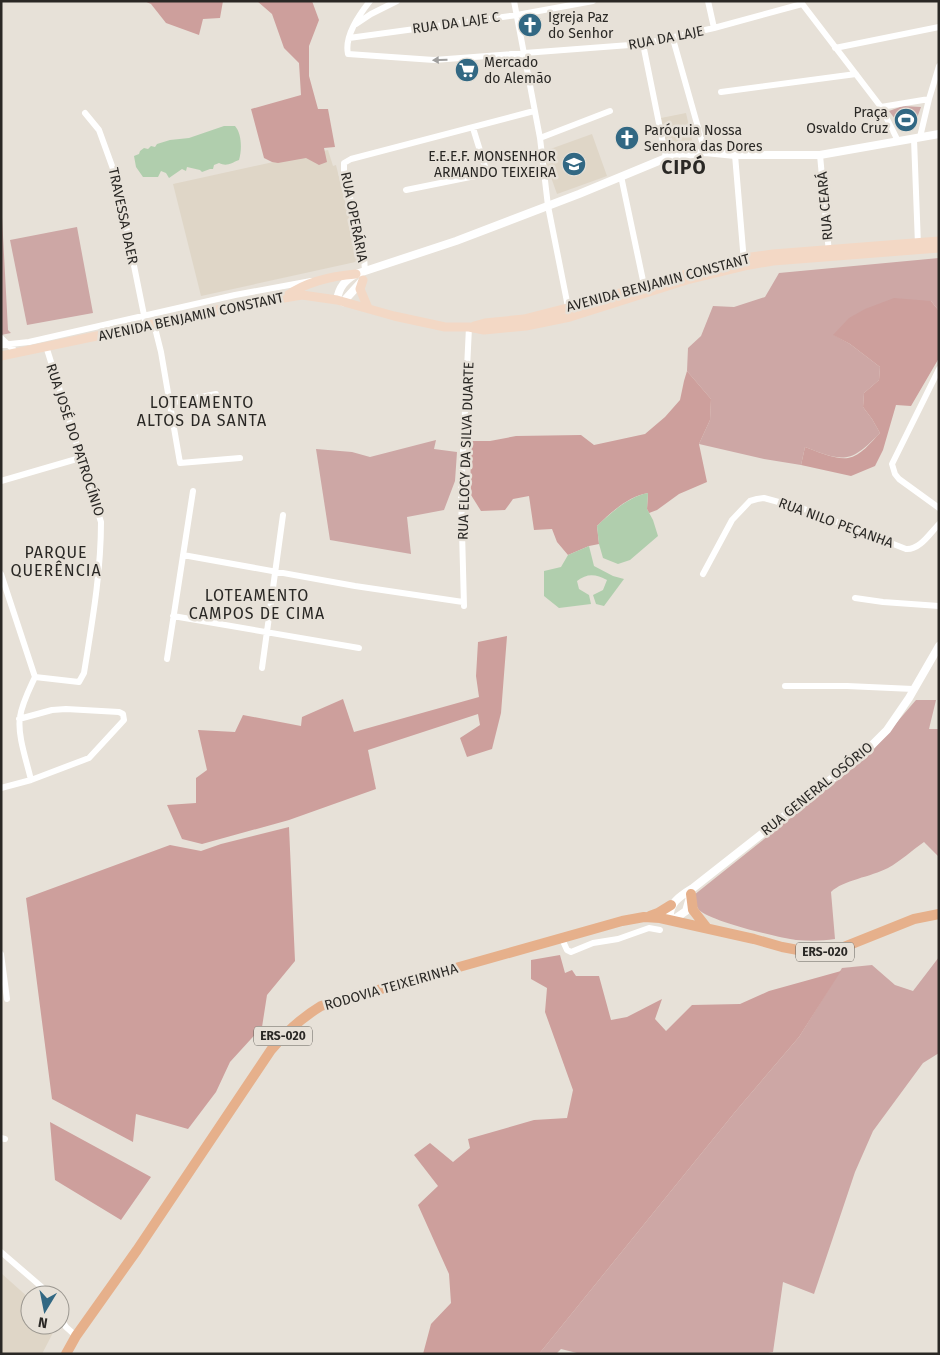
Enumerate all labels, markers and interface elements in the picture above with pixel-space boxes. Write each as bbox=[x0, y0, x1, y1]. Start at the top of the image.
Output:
street label: RUA DA LAJE C bbox=[411, 8, 501, 38]
place label: Igreja Paz do Senhor bbox=[548, 9, 614, 42]
church icon: Igreja Paz do Senhor bbox=[517, 12, 543, 38]
street label: RUA DA LAJE bbox=[627, 22, 705, 54]
place label: Mercado do Alemão bbox=[484, 54, 552, 87]
one-way arrow bbox=[432, 56, 448, 64]
supermarket icon: Mercado do Alemão bbox=[454, 57, 480, 83]
place label: Praça Osvaldo Cruz bbox=[806, 104, 888, 137]
sports icon: Praça Osvaldo Cruz bbox=[893, 107, 919, 133]
place label: Paróquia Nossa Senhora das Dores bbox=[644, 122, 763, 155]
church icon: Paróquia Nossa Senhora das Dores bbox=[614, 125, 640, 151]
place label: E.E.E.F. MONSENHOR ARMANDO TEIXEIRA bbox=[428, 148, 557, 181]
school or university icon: E.E.E.F. MONSENHOR ARMANDO TEIXEIRA bbox=[561, 151, 587, 177]
district label: CIPÓ bbox=[661, 155, 707, 179]
street label: TRAVESSA DAER bbox=[104, 166, 142, 266]
street label: RUA OPERÁRIA bbox=[337, 170, 372, 264]
street label: RUA CEARÁ bbox=[813, 171, 836, 241]
street label: AVENIDA BENJAMIN CONSTANT bbox=[564, 250, 752, 316]
street label: AVENIDA BENJAMIN CONSTANT bbox=[97, 289, 286, 345]
street label: RUA JOSÉ DO PATROCÍNIO bbox=[42, 361, 109, 519]
street label: RUA ELOCY DA SILVA DUARTE bbox=[454, 362, 478, 540]
district label: LOTEAMENTO ALTOS DA SANTA bbox=[137, 393, 267, 430]
street label: RUA NILO PEÇANHA bbox=[776, 494, 896, 552]
district label: PARQUE QUERÊNCIA bbox=[10, 543, 102, 580]
district label: LOTEAMENTO CAMPOS DE CIMA bbox=[189, 586, 325, 623]
street label: RUA GENERAL OSÓRIO bbox=[757, 738, 876, 839]
road number: ERS-020 bbox=[796, 942, 854, 962]
street label: RODOVIA TEIXEIRINHA bbox=[322, 960, 460, 1014]
road number: ERS-020 bbox=[254, 1026, 312, 1046]
north arrow bbox=[20, 1285, 70, 1335]
text: N bbox=[37, 1313, 49, 1331]

